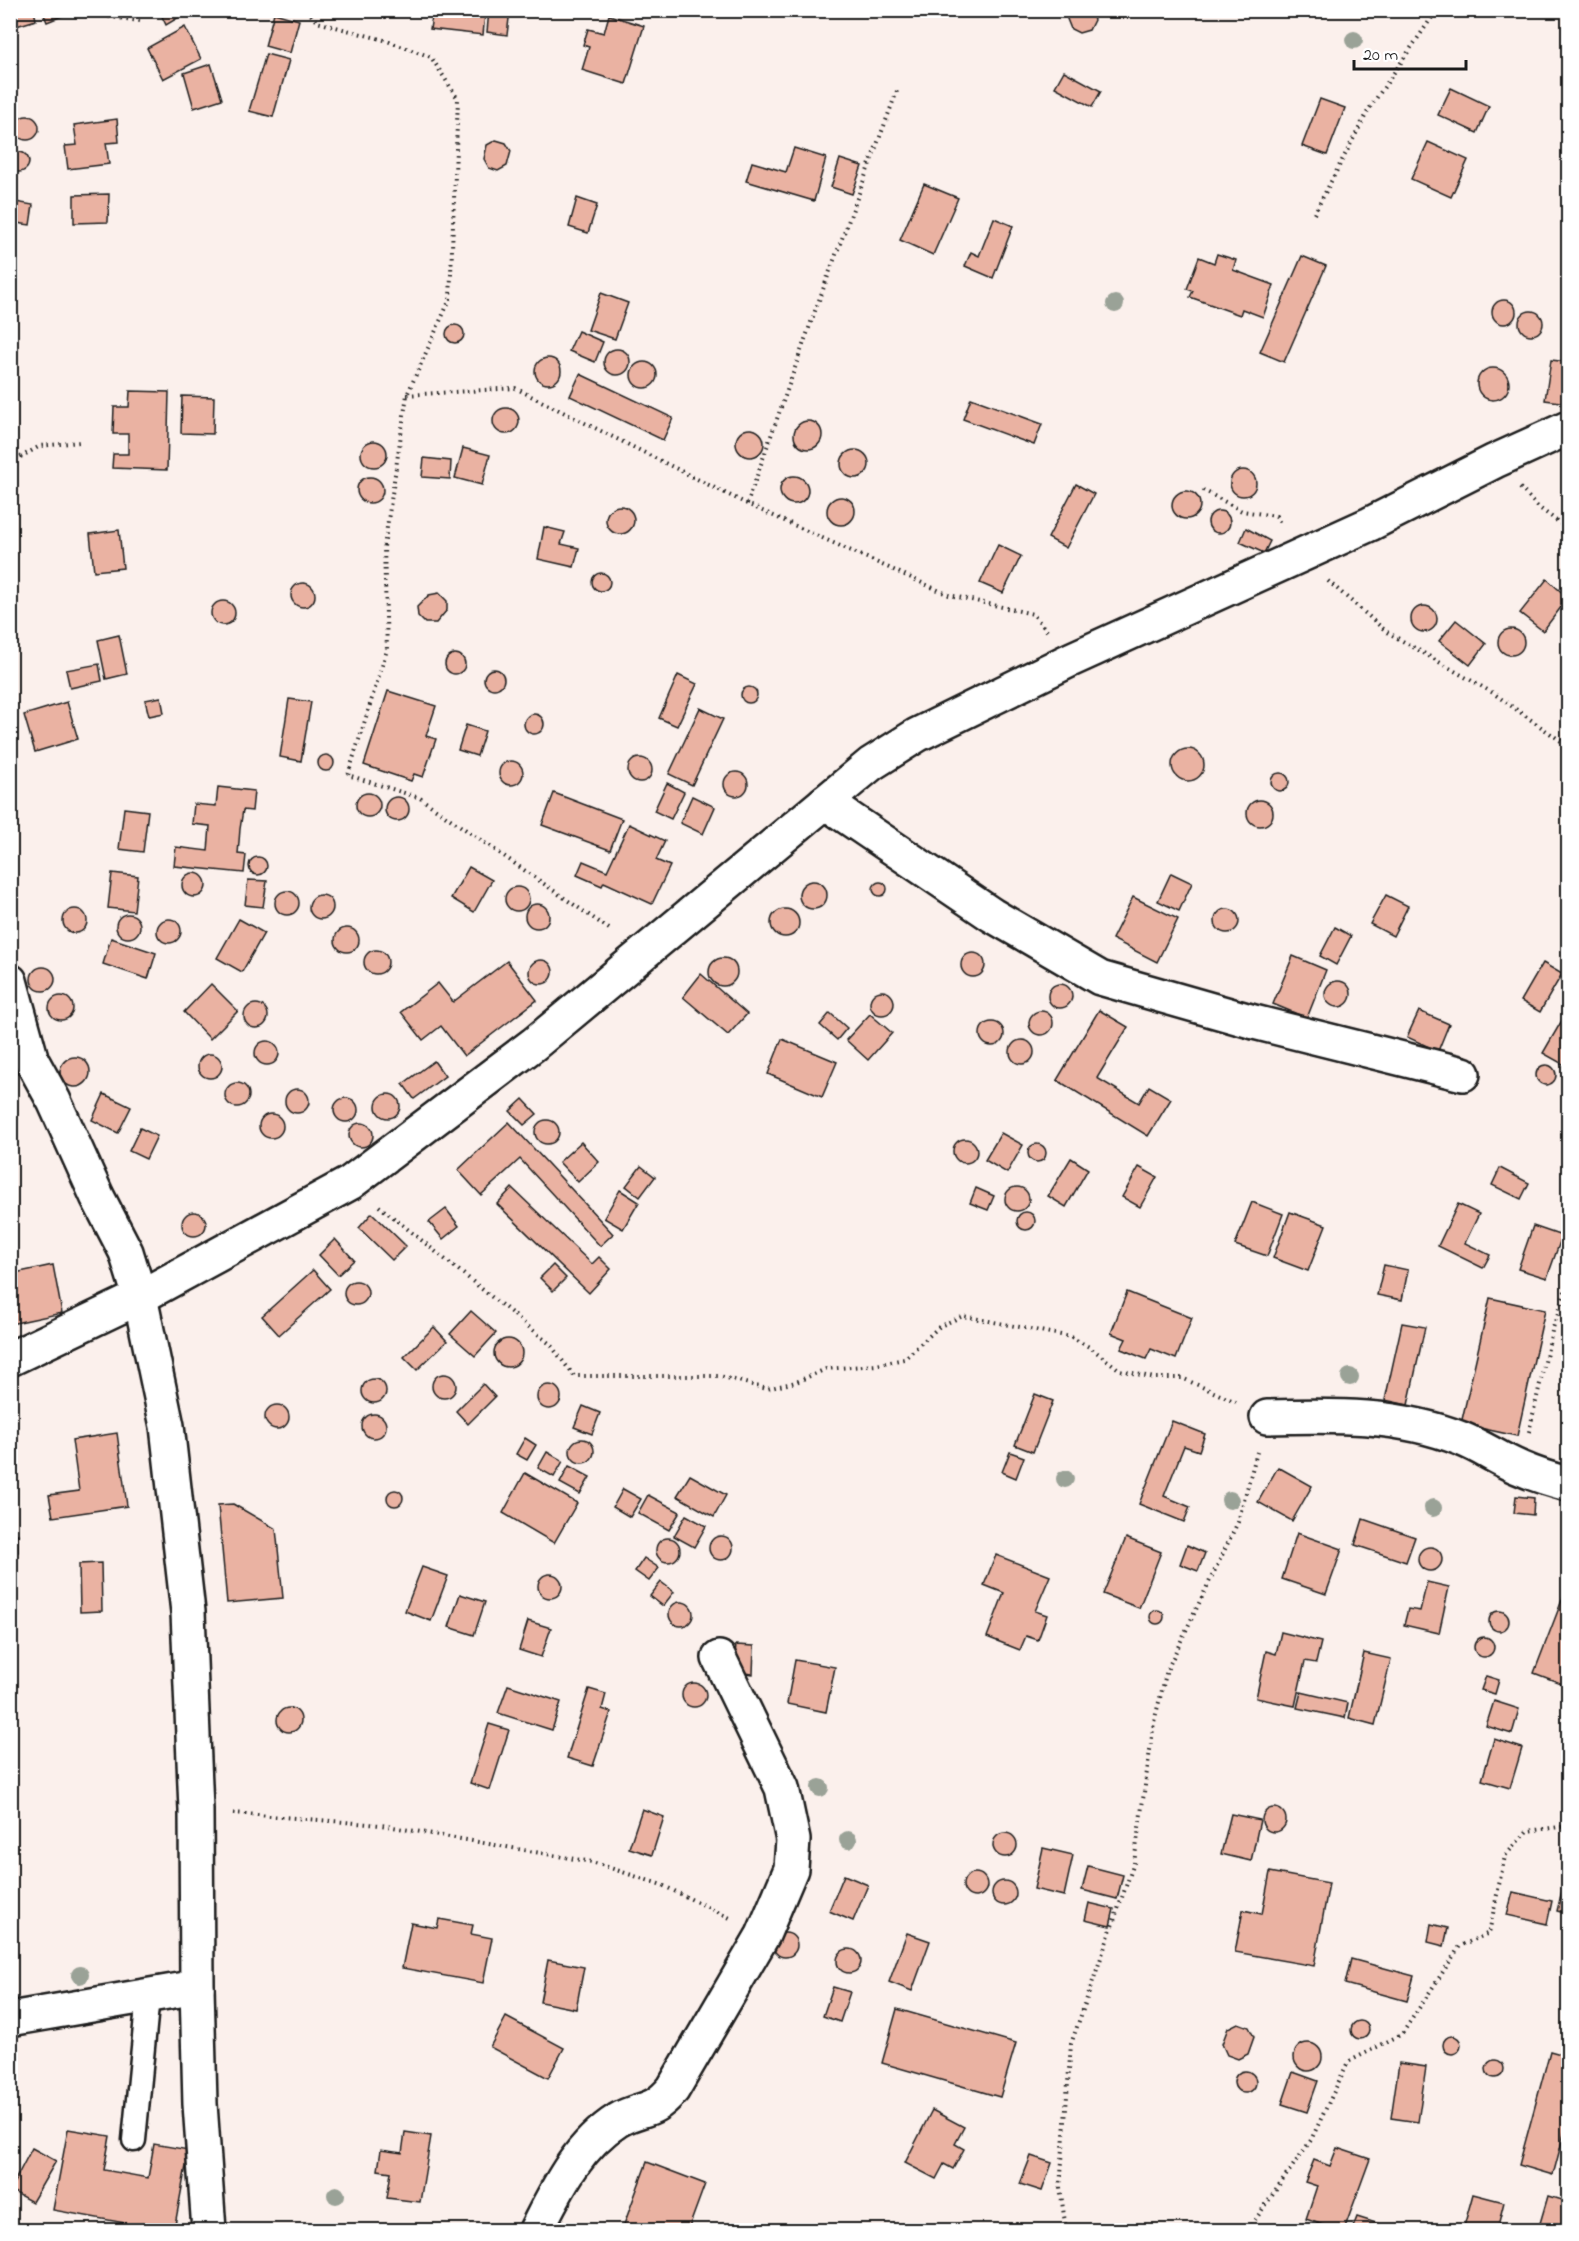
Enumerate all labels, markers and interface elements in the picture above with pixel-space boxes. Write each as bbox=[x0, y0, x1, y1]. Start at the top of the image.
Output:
scale bar bbox=[1354, 33, 1466, 71]
text: 20 m bbox=[1363, 43, 1398, 69]

